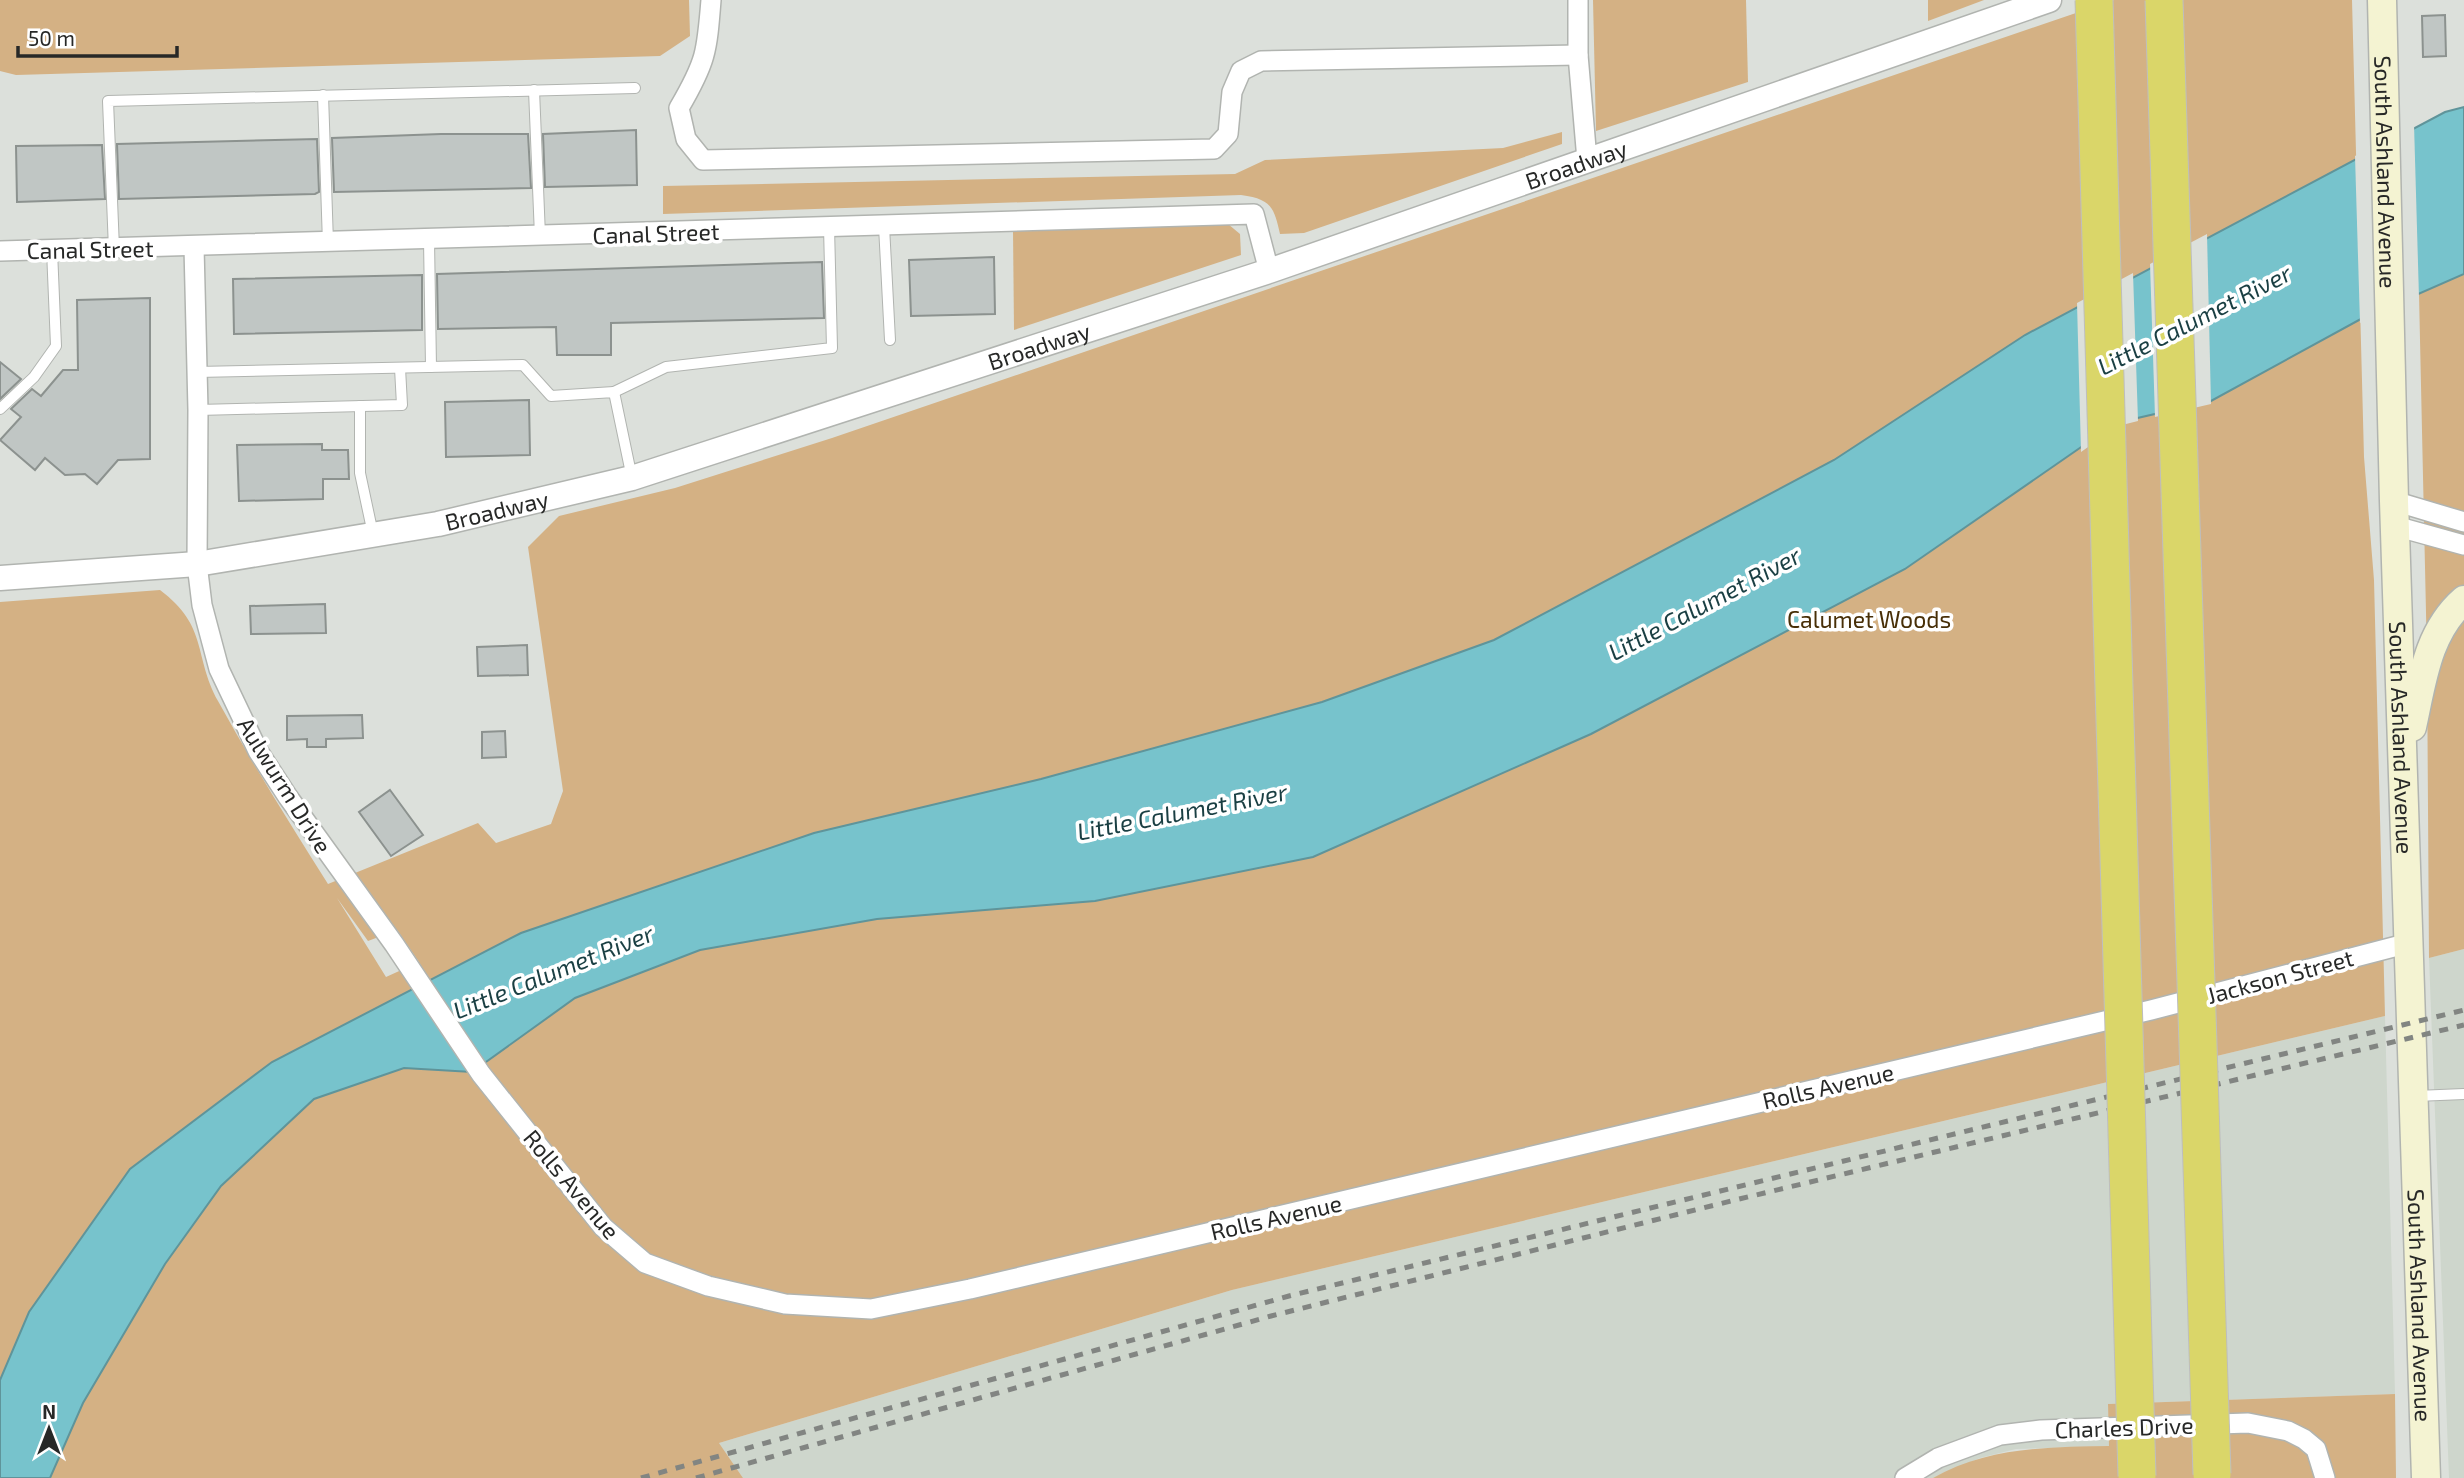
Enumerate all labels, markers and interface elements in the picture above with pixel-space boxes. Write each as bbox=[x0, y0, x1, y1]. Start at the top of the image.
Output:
scale bar bbox=[18, 14, 177, 58]
text: 50 m bbox=[28, 25, 75, 50]
street label: South Ashland Avenue bbox=[2369, 55, 2403, 289]
street label: Broadway bbox=[1521, 134, 1631, 195]
street label: Canal Street bbox=[592, 217, 720, 249]
street label: Canal Street bbox=[26, 234, 154, 264]
water label: Little Calumet River bbox=[2092, 257, 2296, 380]
street label: Broadway bbox=[984, 316, 1094, 375]
street label: Broadway bbox=[442, 484, 551, 536]
water label: Little Calumet River bbox=[1603, 540, 1805, 666]
park label: Calumet Woods bbox=[1787, 605, 1951, 633]
street label: South Ashland Avenue bbox=[2384, 621, 2420, 855]
street label: Aulwurm Drive bbox=[232, 712, 338, 858]
water label: Little Calumet River bbox=[1074, 776, 1290, 846]
water label: Little Calumet River bbox=[449, 917, 658, 1024]
street label: Jackson Street bbox=[2204, 943, 2357, 1009]
street label: Rolls Avenue bbox=[1759, 1057, 1897, 1115]
street label: Rolls Avenue bbox=[518, 1124, 626, 1244]
street label: Rolls Avenue bbox=[1207, 1188, 1345, 1246]
street label: South Ashland Avenue bbox=[2403, 1189, 2438, 1422]
north arrow bbox=[14, 1394, 84, 1464]
text: N bbox=[42, 1400, 56, 1423]
street label: Charles Drive bbox=[2054, 1411, 2194, 1443]

